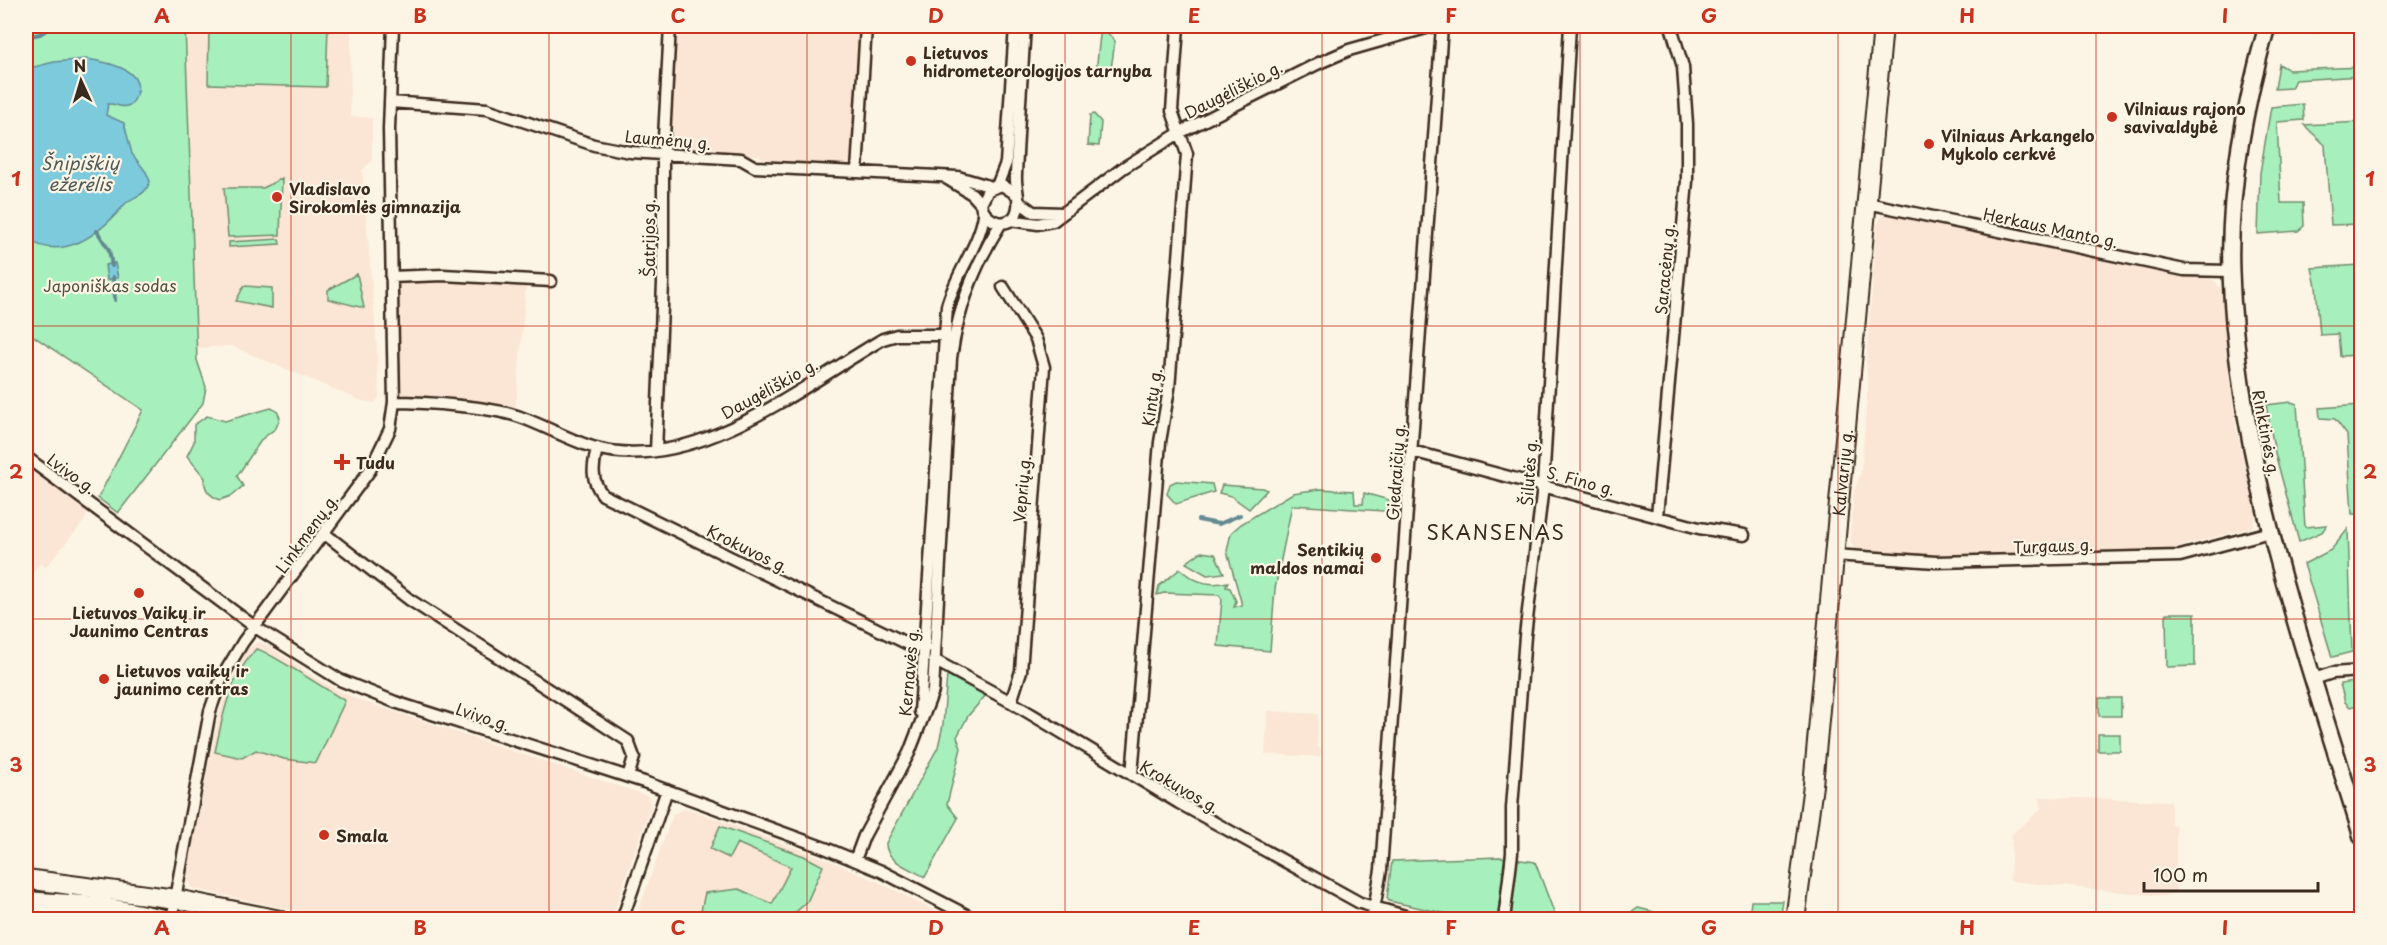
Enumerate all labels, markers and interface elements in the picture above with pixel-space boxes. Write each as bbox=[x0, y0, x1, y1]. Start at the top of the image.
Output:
text: A bbox=[154, 0, 170, 30]
text: B bbox=[413, 0, 427, 30]
text: C bbox=[670, 0, 686, 30]
text: D bbox=[928, 0, 944, 30]
text: E bbox=[1188, 0, 1200, 30]
text: F bbox=[1445, 0, 1457, 30]
text: G bbox=[1701, 0, 1717, 30]
text: H bbox=[1959, 0, 1975, 30]
text: I bbox=[2222, 0, 2228, 30]
place label: Lietuvos hidrometeorologijos tarnyba bbox=[923, 40, 1152, 82]
north arrow bbox=[51, 51, 111, 111]
text: N bbox=[73, 53, 87, 77]
marker: Lietuvos hidrometeorologijos tarnyba bbox=[904, 54, 918, 68]
street label: Daugėliškio g. bbox=[1180, 54, 1286, 124]
place label: Vilniaus rajono savivaldybė bbox=[2124, 96, 2246, 138]
marker: Vilniaus rajono savivaldybė bbox=[2105, 110, 2119, 124]
street label: Laumėnų g. bbox=[624, 123, 712, 155]
place label: Vilniaus Arkangelo Mykolo cerkvė bbox=[1941, 123, 2094, 165]
marker: Vilniaus Arkangelo Mykolo cerkvė bbox=[1922, 137, 1936, 151]
water label: Šnipiškių ežerėlis bbox=[41, 149, 120, 197]
text: 1 bbox=[11, 163, 21, 193]
text: 1 bbox=[2365, 163, 2375, 193]
place label: Vladislavo Sirokomlės gimnazija bbox=[289, 176, 461, 218]
marker: Vladislavo Sirokomlės gimnazija bbox=[270, 190, 284, 204]
street label: Šatrijos g. bbox=[636, 199, 660, 277]
street label: Herkaus Manto g. bbox=[1981, 201, 2121, 253]
street label: Saracėnų g. bbox=[1648, 222, 1680, 316]
park label: Japoniškas sodas bbox=[43, 273, 177, 297]
street label: Daugėliškio g. bbox=[716, 352, 822, 424]
street label: Kintų g. bbox=[1135, 366, 1167, 428]
street label: Rinktinės g. bbox=[2247, 387, 2287, 479]
street label: Giedraičių g. bbox=[1380, 423, 1410, 521]
street label: Kalvarijų g. bbox=[1826, 428, 1858, 517]
street label: Šilutės g. bbox=[1514, 437, 1542, 507]
street label: Lvivo g. bbox=[42, 447, 102, 499]
place label: Tudu bbox=[356, 450, 395, 474]
marker: Tudu bbox=[333, 453, 351, 471]
street label: Veprių g. bbox=[1006, 455, 1036, 523]
text: 2 bbox=[9, 456, 23, 486]
text: 2 bbox=[2363, 456, 2377, 486]
street label: S. Fino g. bbox=[1544, 459, 1618, 501]
street label: Linkmenų g. bbox=[269, 488, 343, 578]
district label: SKANSENAS bbox=[1427, 517, 1565, 547]
street label: Krokuvos g. bbox=[703, 518, 793, 578]
street label: Turgaus g. bbox=[2012, 532, 2094, 558]
place label: Sentikių maldos namai bbox=[1250, 537, 1364, 579]
marker: Sentikių maldos namai bbox=[1369, 551, 1383, 565]
marker: Lietuvos Vaikų ir Jaunimo Centras bbox=[132, 586, 146, 600]
place label: Lietuvos Vaikų ir Jaunimo Centras bbox=[70, 600, 209, 642]
street label: Kernavės g. bbox=[892, 627, 924, 717]
place label: Lietuvos vaikų ir jaunimo centras bbox=[114, 658, 249, 700]
marker: Lietuvos vaikų ir jaunimo centras bbox=[97, 672, 111, 686]
street label: Lvivo g. bbox=[453, 696, 513, 736]
text: 3 bbox=[9, 749, 23, 779]
text: 3 bbox=[2363, 749, 2377, 779]
street label: Krokuvos g. bbox=[1136, 753, 1224, 819]
place label: Smala bbox=[336, 823, 388, 847]
marker: Smala bbox=[317, 828, 331, 842]
scale bar bbox=[2144, 855, 2318, 893]
text: 100 m bbox=[2153, 861, 2208, 888]
text: A bbox=[154, 912, 170, 942]
text: B bbox=[413, 912, 427, 942]
text: C bbox=[670, 912, 686, 942]
text: D bbox=[928, 912, 944, 942]
text: E bbox=[1188, 912, 1200, 942]
text: F bbox=[1445, 912, 1457, 942]
text: G bbox=[1701, 912, 1717, 942]
text: H bbox=[1959, 912, 1975, 942]
text: I bbox=[2222, 912, 2228, 942]

